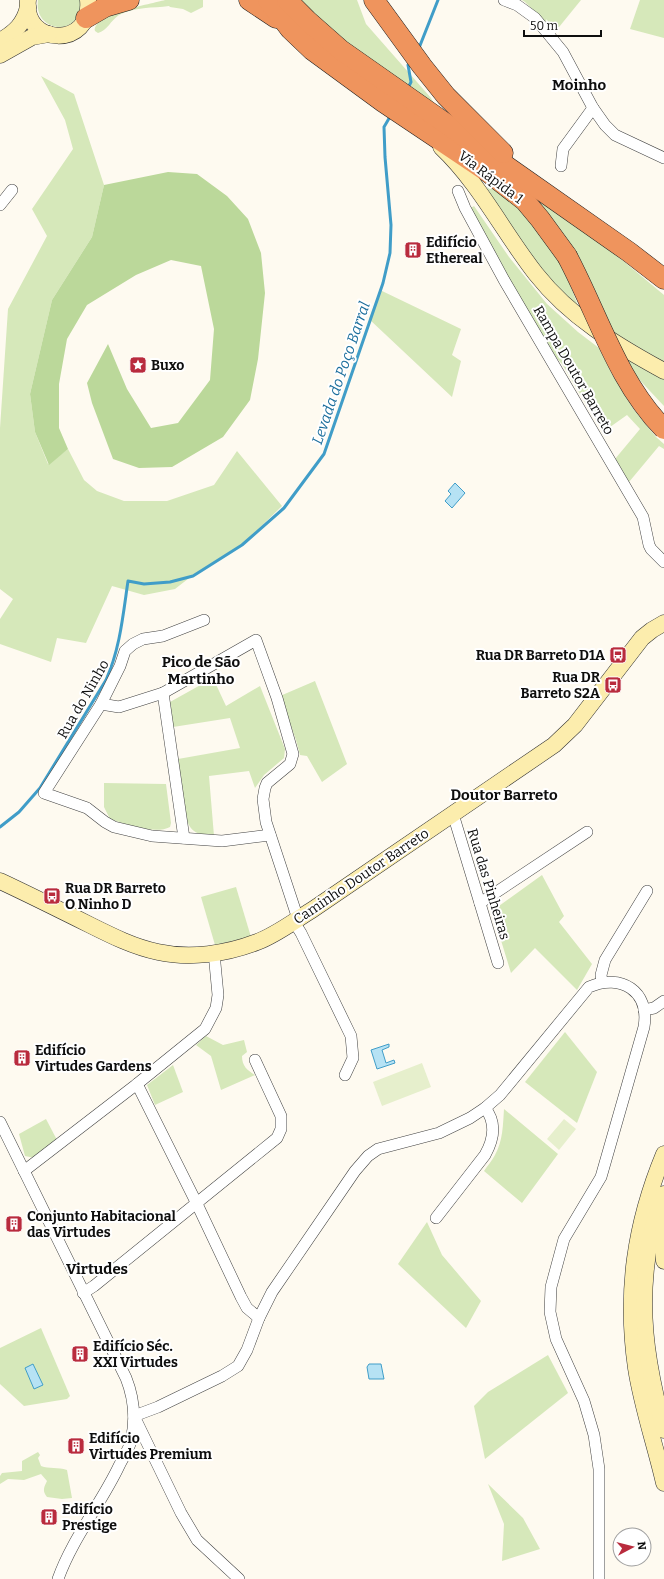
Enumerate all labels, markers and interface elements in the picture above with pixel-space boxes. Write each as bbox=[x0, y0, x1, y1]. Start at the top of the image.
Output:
scale bar bbox=[524, 12, 601, 38]
text: 50 m bbox=[530, 19, 559, 33]
district label: Moinho bbox=[552, 76, 606, 94]
street label: Via Rápida 1 bbox=[455, 147, 527, 208]
place label: Edifício Ethereal bbox=[426, 234, 483, 267]
building icon: Edifício Ethereal bbox=[403, 240, 423, 260]
water label: Levada do Poço Barral bbox=[308, 299, 374, 447]
street label: Rampa Doutor Barreto bbox=[530, 303, 617, 438]
place icon: Buxo bbox=[128, 355, 148, 375]
place label: Buxo bbox=[151, 357, 184, 374]
bus stop icon: Rua DR Barreto D1A bbox=[608, 645, 628, 665]
place label: Rua DR Barreto D1A bbox=[476, 647, 605, 664]
district label: Pico de São Martinho bbox=[162, 653, 241, 688]
street label: Rua do Ninho bbox=[54, 657, 113, 742]
place label: Rua DR Barreto S2A bbox=[521, 669, 601, 702]
bus stop icon: Rua DR Barreto S2A bbox=[603, 675, 623, 695]
district label: Doutor Barreto bbox=[450, 786, 558, 804]
street label: Caminho Doutor Barreto bbox=[290, 825, 432, 928]
street label: Rua das Pinheiras bbox=[464, 827, 514, 942]
place label: Rua DR Barreto O Ninho D bbox=[65, 880, 166, 913]
bus stop icon: Rua DR Barreto O Ninho D bbox=[42, 886, 62, 906]
place label: Edifício Virtudes Gardens bbox=[35, 1042, 152, 1075]
building icon: Edifício Virtudes Gardens bbox=[12, 1048, 32, 1068]
place label: Conjunto Habitacional das Virtudes bbox=[27, 1208, 177, 1241]
building icon: Conjunto Habitacional das Virtudes bbox=[4, 1214, 24, 1234]
district label: Virtudes bbox=[66, 1260, 128, 1278]
place label: Edifício Séc. XXI Virtudes bbox=[93, 1338, 178, 1371]
building icon: Edifício Séc. XXI Virtudes bbox=[70, 1344, 90, 1364]
place label: Edifício Virtudes Premium bbox=[89, 1430, 213, 1463]
building icon: Edifício Virtudes Premium bbox=[66, 1436, 86, 1456]
place label: Edifício Prestige bbox=[62, 1501, 117, 1534]
building icon: Edifício Prestige bbox=[39, 1507, 59, 1527]
north arrow bbox=[612, 1527, 652, 1567]
text: N bbox=[634, 1541, 648, 1551]

